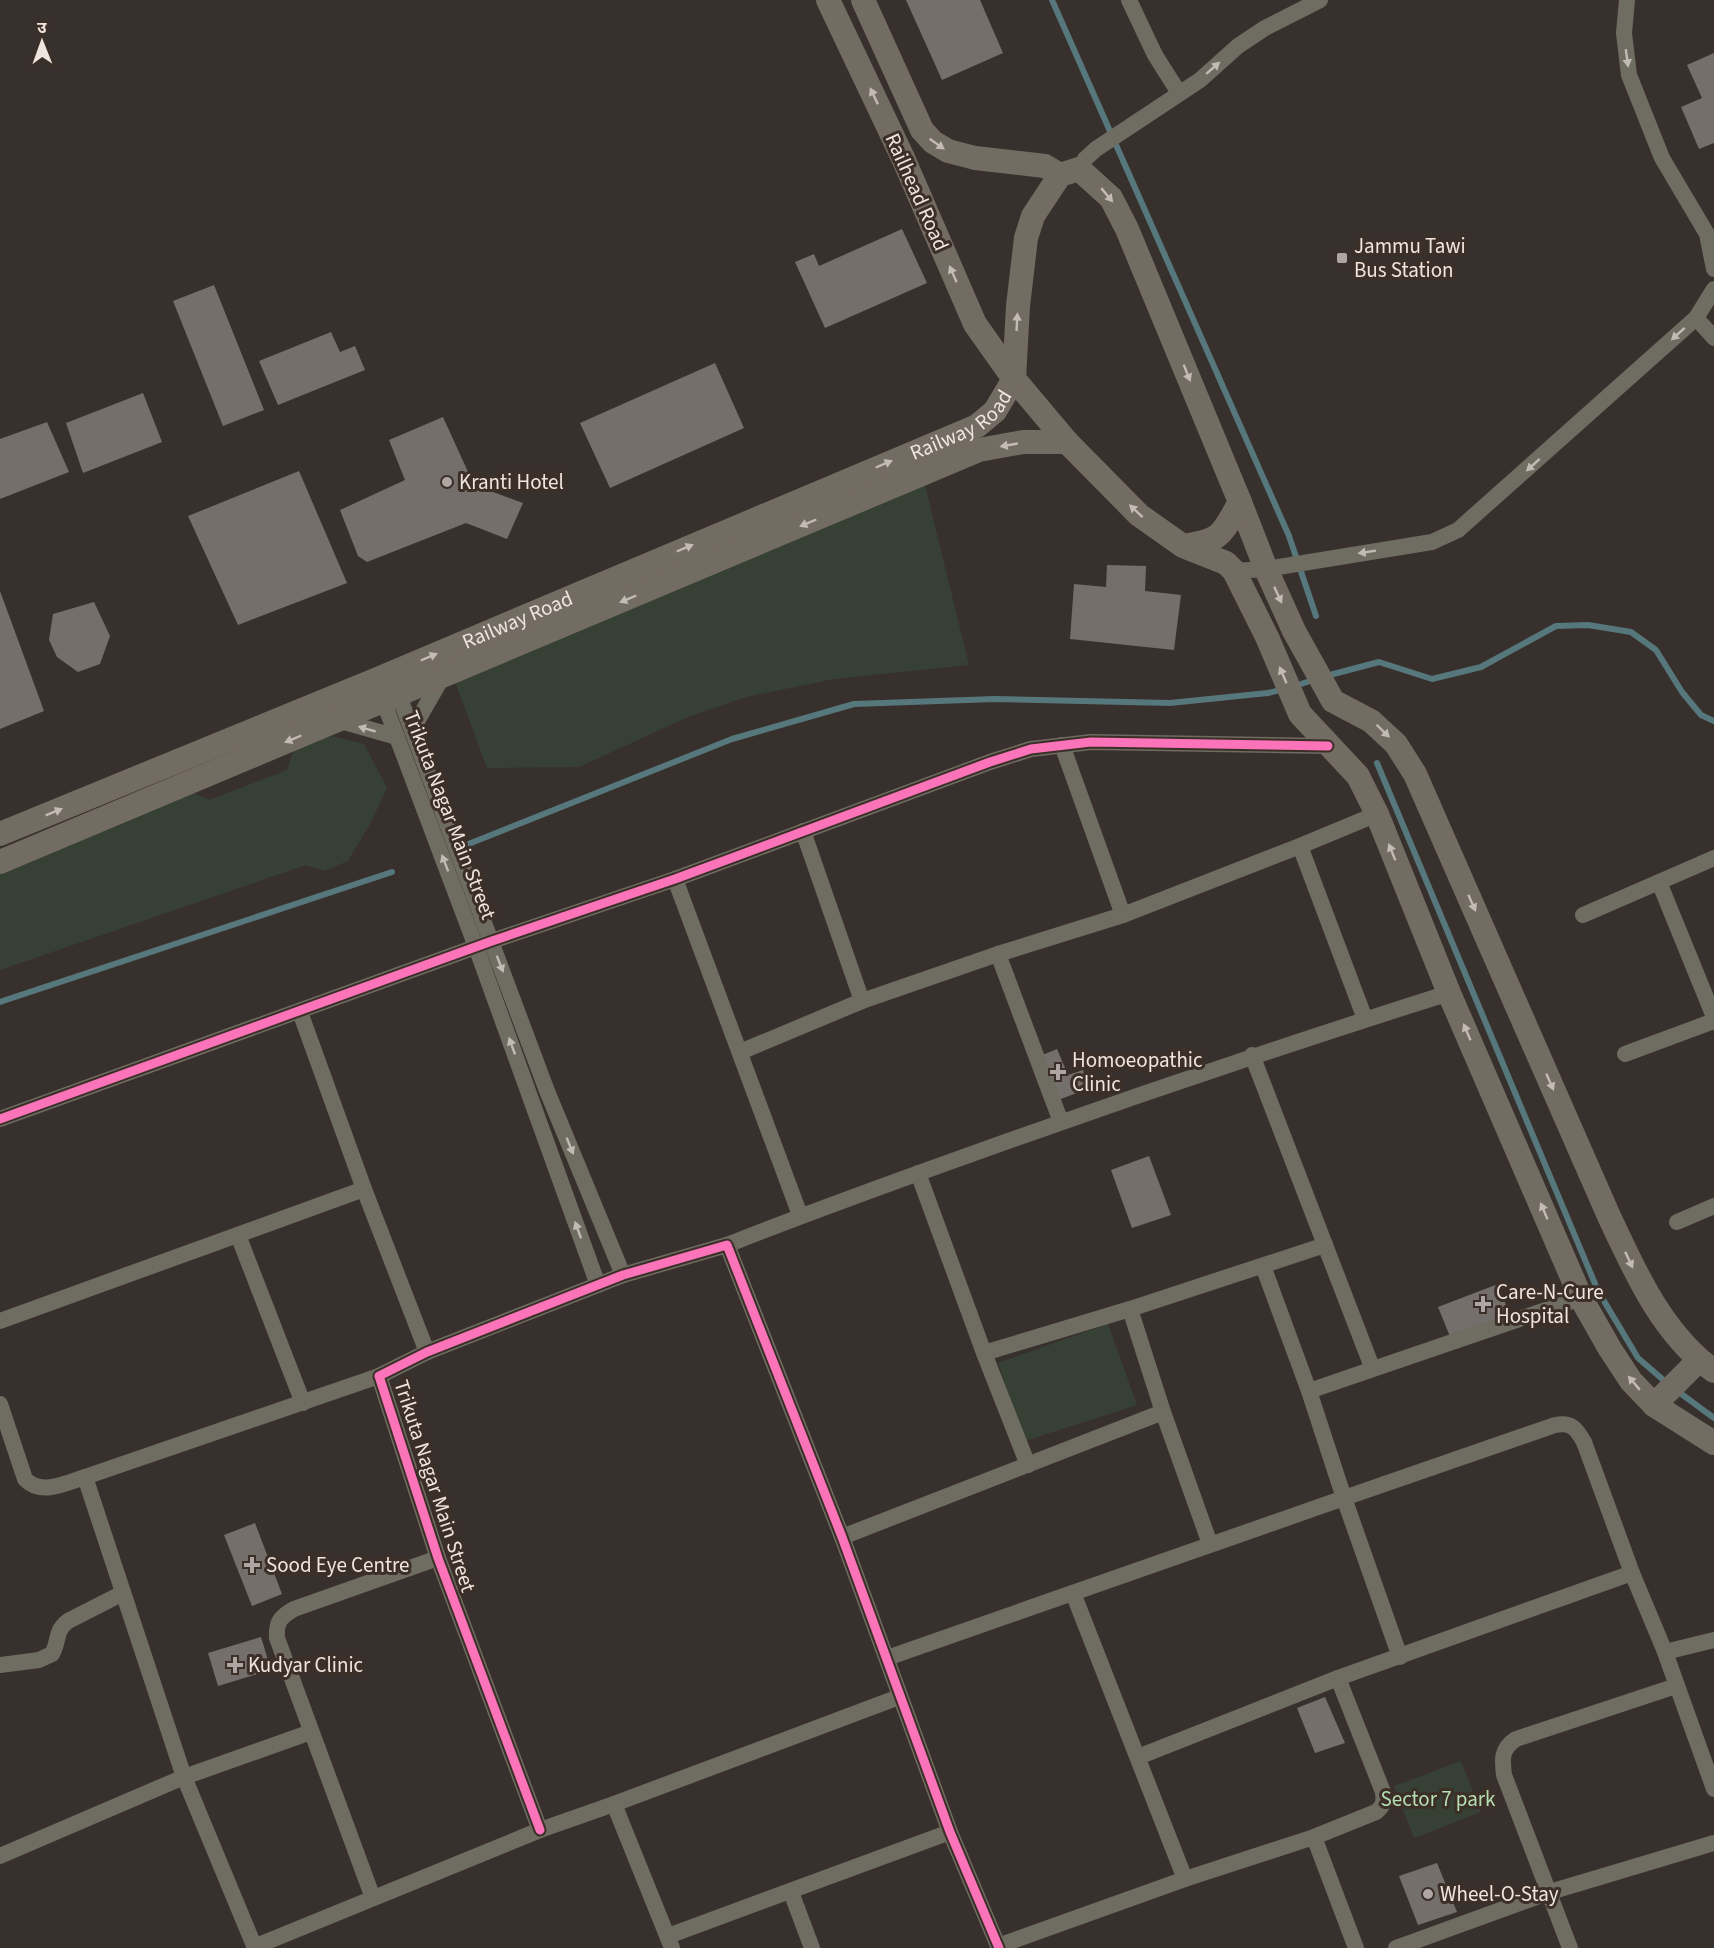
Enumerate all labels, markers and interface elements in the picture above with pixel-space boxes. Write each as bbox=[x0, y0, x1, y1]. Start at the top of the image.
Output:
north arrow bbox=[12, 12, 72, 72]
text: उ bbox=[37, 17, 47, 39]
one-way arrow bbox=[1622, 49, 1632, 68]
one-way arrow bbox=[1205, 62, 1220, 75]
one-way arrow bbox=[869, 88, 878, 105]
street label: Railhead Road bbox=[878, 128, 956, 256]
one-way arrow bbox=[929, 138, 945, 150]
one-way arrow bbox=[1100, 187, 1113, 202]
place label: Jammu Tawi Bus Station bbox=[1354, 231, 1466, 285]
marker: Jammu Tawi Bus Station bbox=[1335, 251, 1349, 265]
one-way arrow bbox=[948, 265, 958, 283]
one-way arrow bbox=[1012, 313, 1022, 332]
one-way arrow bbox=[1671, 327, 1686, 341]
one-way arrow bbox=[1182, 364, 1192, 382]
street label: Railway Road bbox=[905, 384, 1019, 468]
one-way arrow bbox=[999, 441, 1018, 450]
one-way arrow bbox=[1526, 458, 1541, 471]
one-way arrow bbox=[876, 459, 894, 469]
place label: Kranti Hotel bbox=[459, 467, 564, 497]
marker: Kranti Hotel bbox=[440, 475, 454, 489]
one-way arrow bbox=[1129, 504, 1144, 518]
one-way arrow bbox=[799, 519, 817, 528]
one-way arrow bbox=[677, 543, 695, 553]
one-way arrow bbox=[1357, 548, 1376, 557]
street label: Railway Road bbox=[457, 583, 577, 657]
one-way arrow bbox=[1273, 586, 1282, 603]
one-way arrow bbox=[619, 594, 637, 604]
one-way arrow bbox=[420, 652, 438, 662]
one-way arrow bbox=[1278, 666, 1288, 684]
street label: Trikuta Nagar Main Street bbox=[396, 706, 504, 924]
one-way arrow bbox=[358, 723, 376, 733]
one-way arrow bbox=[1375, 724, 1390, 738]
one-way arrow bbox=[285, 734, 302, 743]
one-way arrow bbox=[45, 807, 63, 816]
one-way arrow bbox=[1387, 843, 1396, 861]
one-way arrow bbox=[439, 854, 449, 872]
one-way arrow bbox=[1468, 894, 1477, 912]
one-way arrow bbox=[496, 955, 505, 973]
one-way arrow bbox=[1462, 1024, 1471, 1041]
one-way arrow bbox=[507, 1037, 516, 1055]
place label: Homoeopathic Clinic bbox=[1072, 1045, 1203, 1099]
marker: Homoeopathic Clinic bbox=[1049, 1063, 1067, 1081]
one-way arrow bbox=[1545, 1073, 1555, 1091]
one-way arrow bbox=[566, 1137, 575, 1155]
one-way arrow bbox=[1539, 1203, 1548, 1220]
one-way arrow bbox=[573, 1221, 583, 1239]
one-way arrow bbox=[1625, 1251, 1634, 1268]
place label: Care-N-Cure Hospital bbox=[1496, 1277, 1604, 1331]
marker: Care-N-Cure Hospital bbox=[1474, 1295, 1492, 1313]
one-way arrow bbox=[1628, 1375, 1641, 1391]
street label: Trikuta Nagar Main Street bbox=[387, 1376, 483, 1596]
place label: Sood Eye Centre bbox=[266, 1550, 410, 1580]
marker: Sood Eye Centre bbox=[243, 1556, 261, 1574]
place label: Kudyar Clinic bbox=[248, 1650, 364, 1680]
marker: Kudyar Clinic bbox=[226, 1656, 244, 1674]
park label: Sector 7 park bbox=[1381, 1784, 1496, 1814]
place label: Wheel-O-Stay bbox=[1440, 1879, 1559, 1909]
marker: Wheel-O-Stay bbox=[1421, 1887, 1435, 1901]

